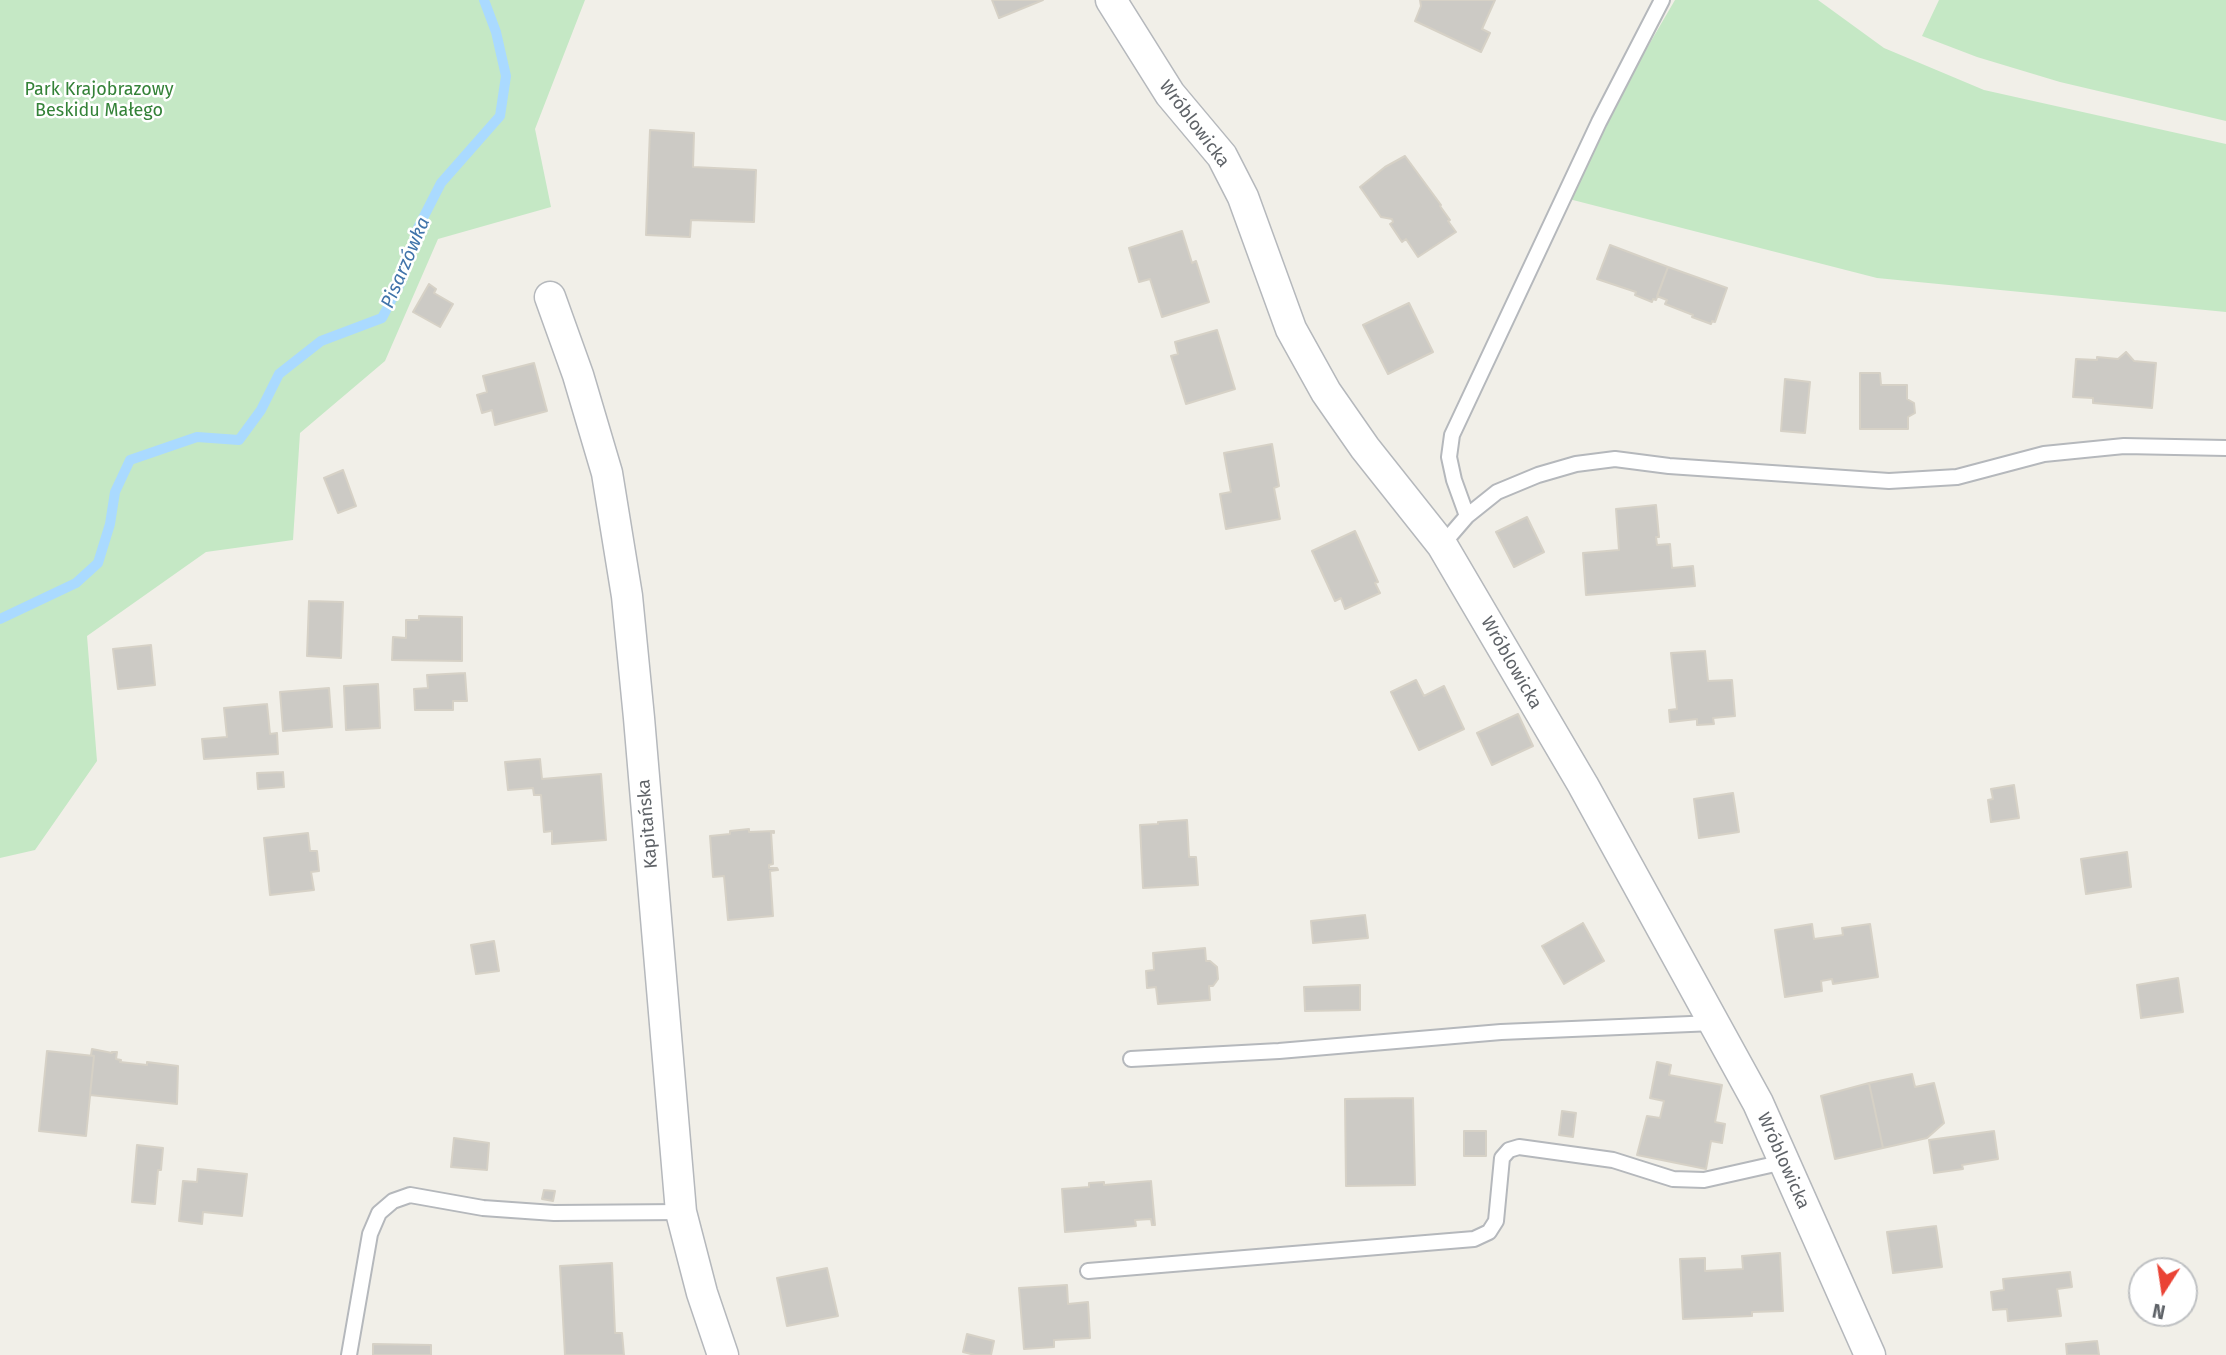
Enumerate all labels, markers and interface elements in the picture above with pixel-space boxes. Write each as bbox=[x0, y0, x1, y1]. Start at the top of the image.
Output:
street label: Wróblowicka bbox=[1154, 76, 1234, 172]
park label: Park Krajobrazowy Beskidu Małego bbox=[24, 79, 174, 122]
water label: Pisarzówka bbox=[377, 214, 435, 312]
street label: Wróblowicka bbox=[1476, 613, 1546, 713]
street label: Kapitańska bbox=[633, 778, 663, 870]
street label: Wróblowicka bbox=[1752, 1109, 1814, 1213]
north arrow bbox=[2128, 1257, 2198, 1327]
text: N bbox=[2150, 1299, 2168, 1324]

